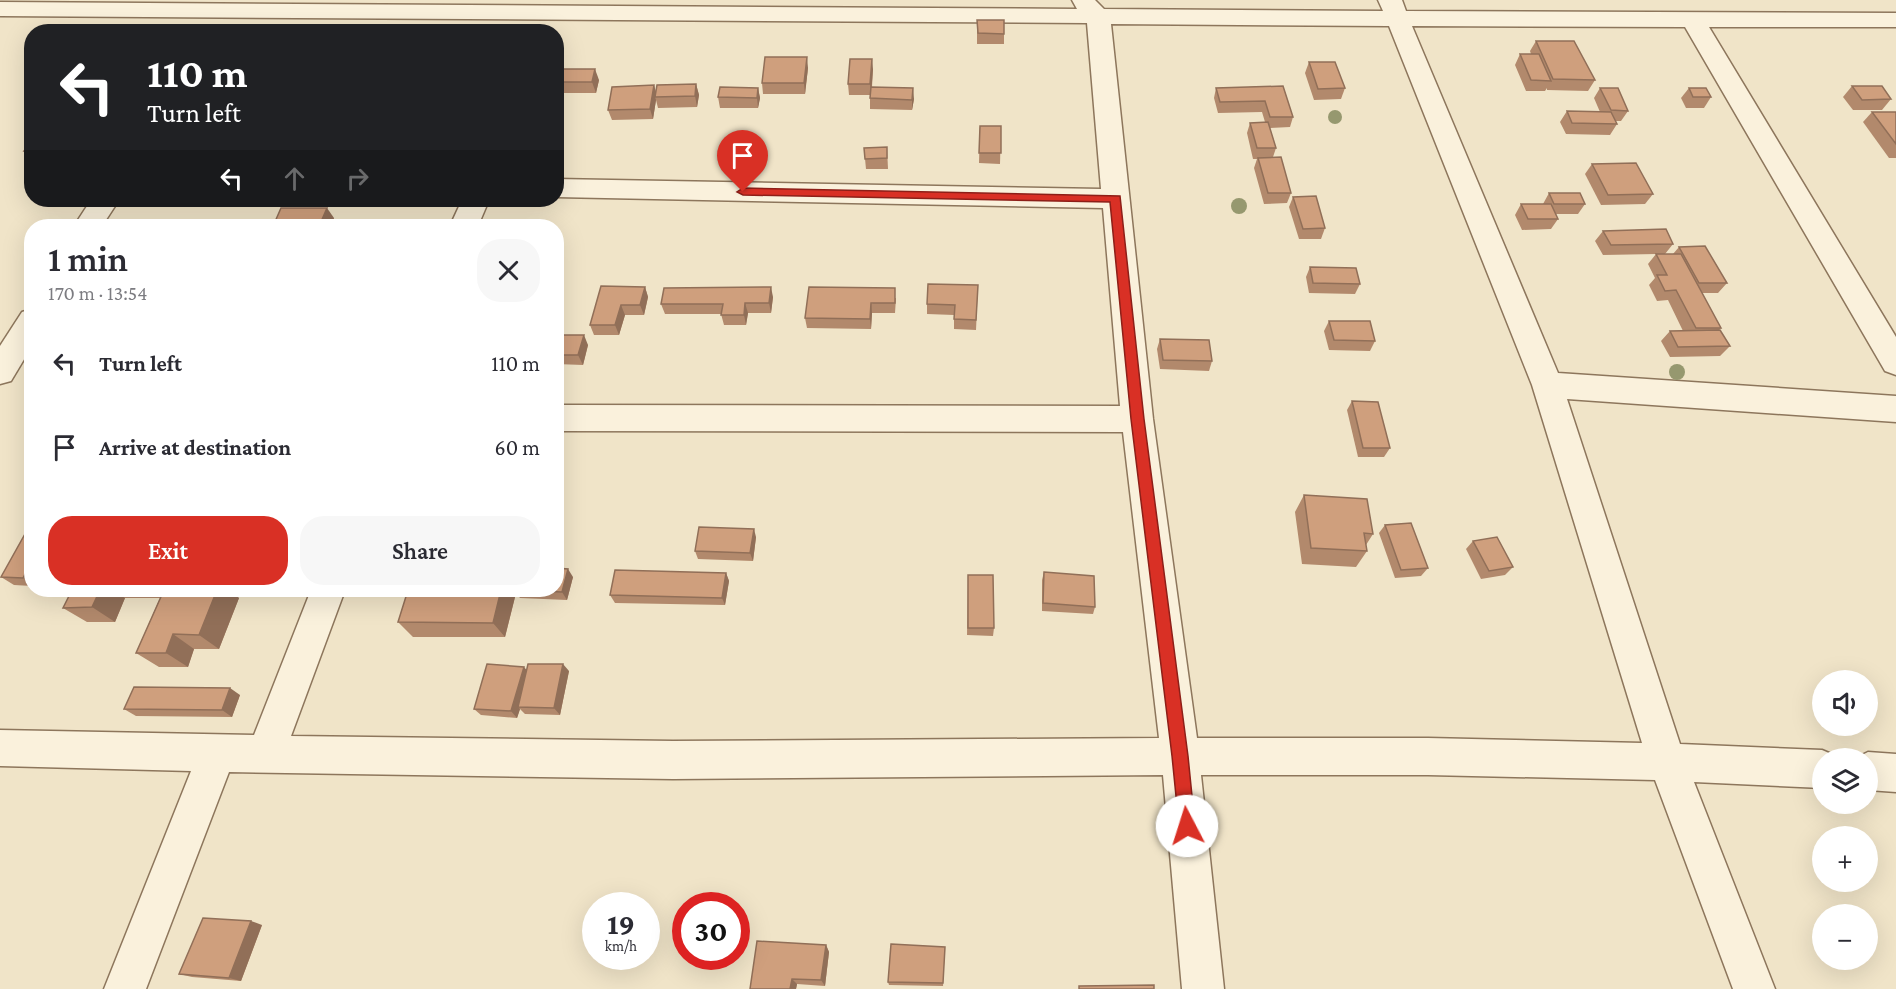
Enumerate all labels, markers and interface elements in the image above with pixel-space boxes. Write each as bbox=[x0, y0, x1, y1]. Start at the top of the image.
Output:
icon: left bbox=[48, 48, 126, 126]
text: 110 m bbox=[147, 49, 248, 96]
text: Turn left bbox=[147, 98, 241, 128]
pin bbox=[717, 130, 768, 192]
icon: arrive bbox=[726, 139, 759, 172]
icon: left bbox=[215, 162, 248, 195]
icon: ahead bbox=[278, 162, 311, 195]
icon: right bbox=[341, 162, 374, 195]
text: 1 min bbox=[48, 239, 128, 279]
button: close bbox=[477, 239, 540, 302]
text: 170 m · 13:54 bbox=[48, 282, 147, 304]
icon: left bbox=[48, 347, 81, 380]
text: Turn left bbox=[99, 351, 182, 376]
text: 110 m bbox=[491, 351, 540, 376]
icon: arrive bbox=[48, 431, 81, 464]
text: Arrive at destination bbox=[99, 435, 291, 460]
text: 60 m bbox=[495, 435, 540, 460]
button: Exit bbox=[48, 516, 288, 585]
button: Share bbox=[300, 516, 540, 585]
map controls bbox=[1812, 670, 1878, 970]
button: sound bbox=[1812, 670, 1878, 736]
button: layers bbox=[1812, 748, 1878, 814]
position arrow bbox=[1155, 794, 1219, 858]
button: + bbox=[1812, 826, 1878, 892]
speed limit sign: 30 bbox=[672, 892, 750, 970]
button: − bbox=[1812, 904, 1878, 970]
text: 19 bbox=[607, 907, 635, 940]
text: km/h bbox=[605, 938, 637, 954]

